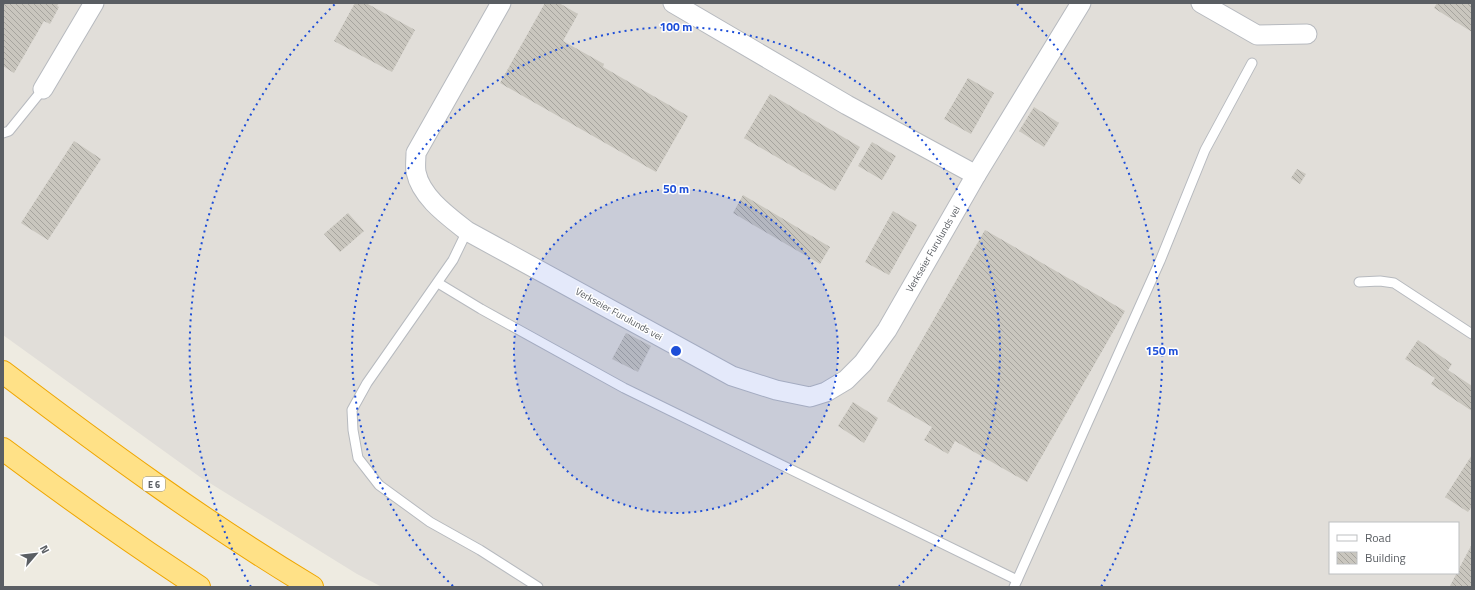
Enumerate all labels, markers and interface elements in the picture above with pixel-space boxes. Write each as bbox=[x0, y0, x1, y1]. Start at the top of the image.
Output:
text: 100 m bbox=[660, 17, 692, 36]
text: 50 m bbox=[663, 179, 689, 198]
street label: Verkseier Furulunds vei bbox=[902, 203, 964, 295]
street label: Verkseier Furulunds vei bbox=[573, 284, 665, 344]
text: 150 m bbox=[1146, 341, 1178, 360]
centre of rings bbox=[669, 344, 683, 358]
road number: E 6 bbox=[143, 477, 165, 491]
legend bbox=[1329, 522, 1459, 574]
text: Road bbox=[1365, 528, 1391, 547]
north arrow bbox=[16, 534, 56, 574]
text: N bbox=[36, 542, 54, 556]
text: Building bbox=[1365, 548, 1406, 567]

